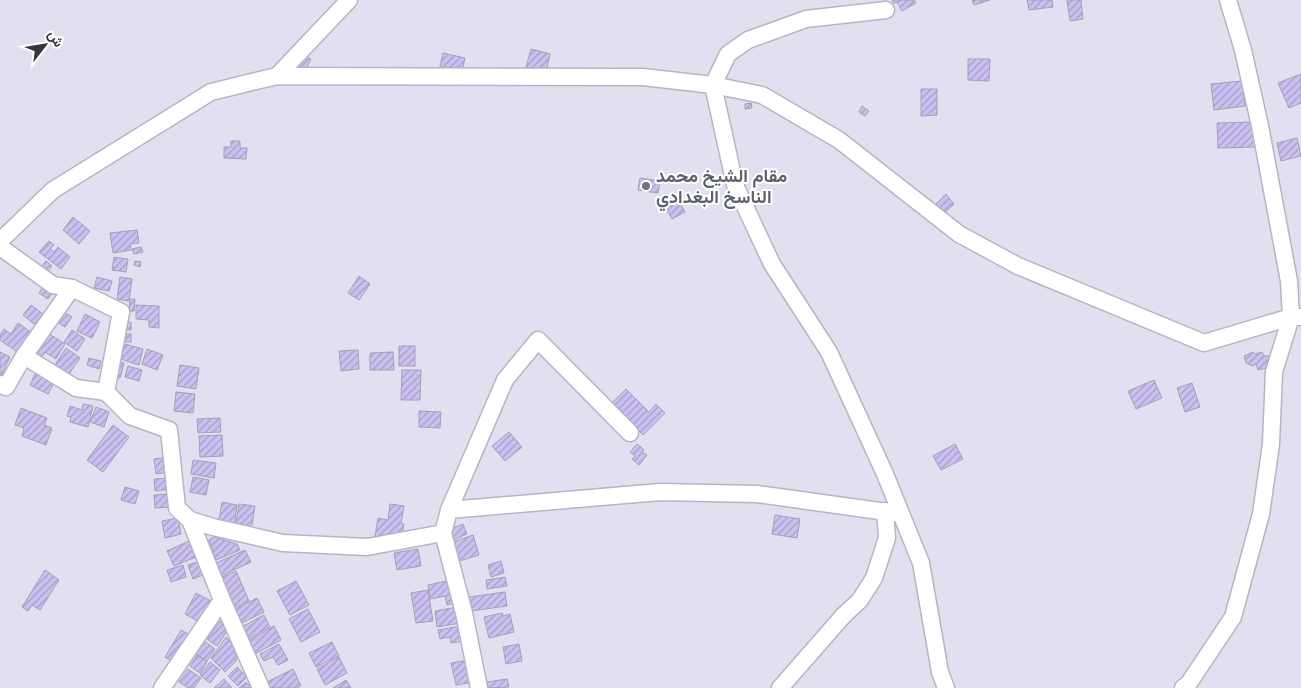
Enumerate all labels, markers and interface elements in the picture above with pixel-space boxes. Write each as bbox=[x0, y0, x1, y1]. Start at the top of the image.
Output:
north arrow bbox=[20, 20, 70, 70]
text: ش bbox=[42, 26, 69, 51]
place label: مقام الشيخ محمد الناسخ البغدادي bbox=[656, 163, 787, 212]
marker: مقام الشيخ محمد الناسخ البغدادي bbox=[640, 180, 652, 192]

